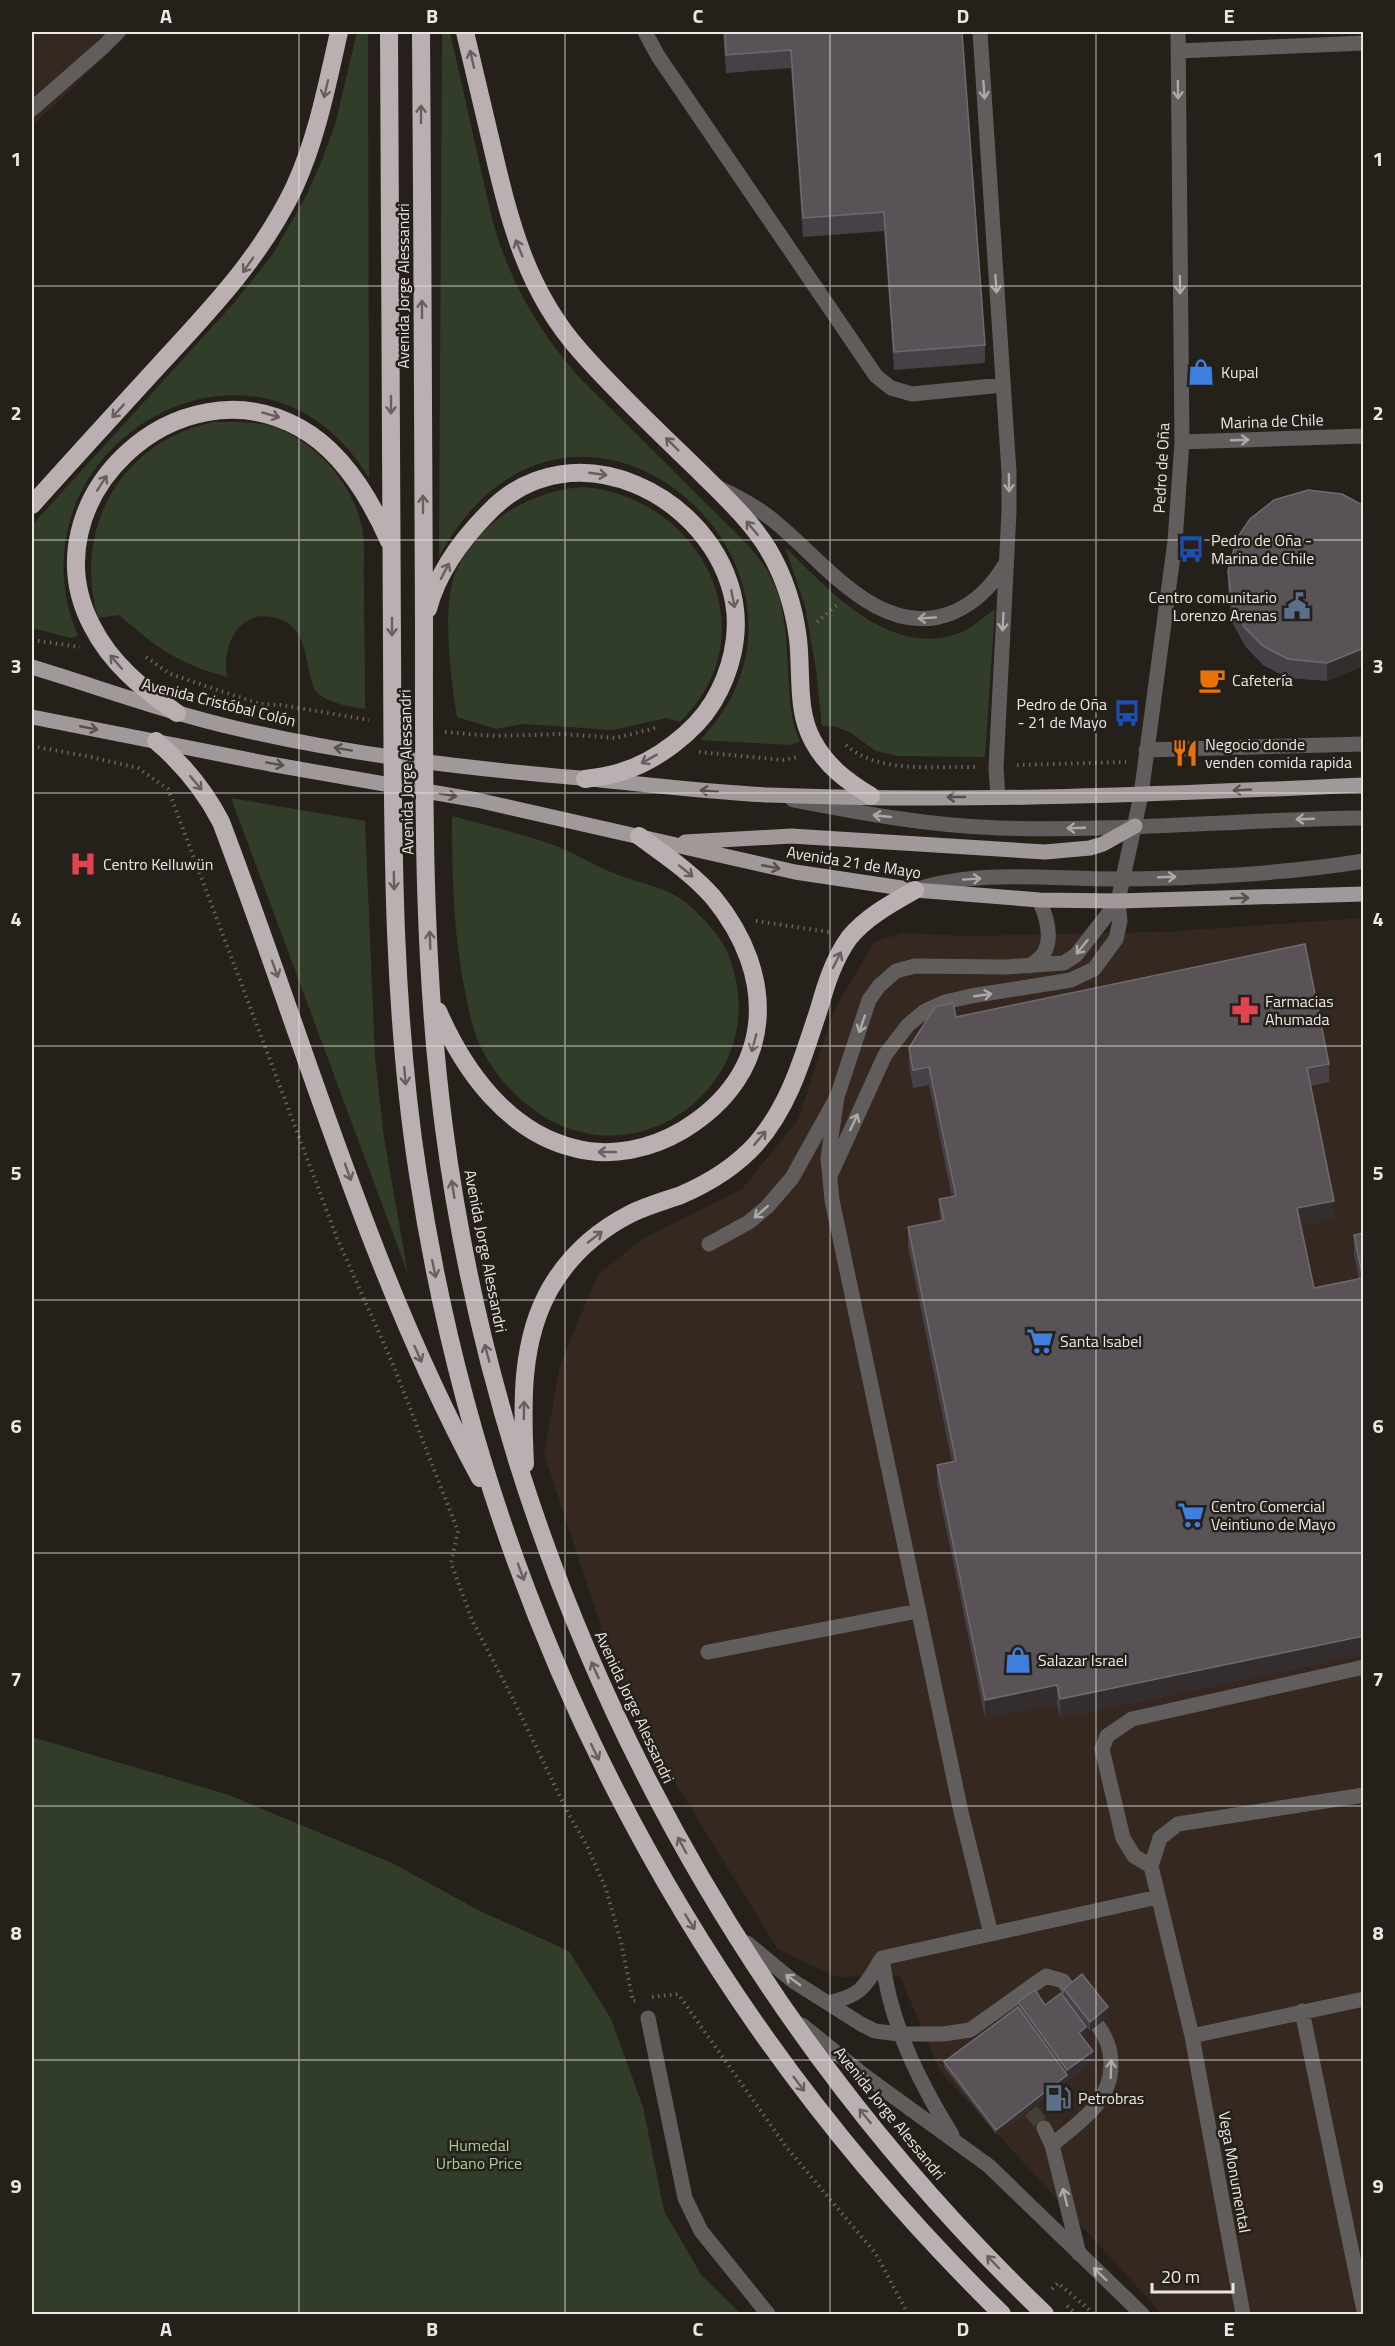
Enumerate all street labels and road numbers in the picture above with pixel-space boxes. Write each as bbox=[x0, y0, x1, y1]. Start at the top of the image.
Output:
street label: Avenida Jorge Alessandri bbox=[391, 203, 415, 369]
street label: Marina de Chile bbox=[1220, 407, 1324, 435]
street label: Pedro de Oña bbox=[1147, 422, 1175, 514]
street label: Avenida Cristóbal Colón bbox=[140, 671, 298, 733]
street label: Avenida Jorge Alessandri bbox=[393, 689, 419, 855]
street label: Avenida 21 de Mayo bbox=[785, 840, 923, 884]
street label: Avenida Jorge Alessandri bbox=[458, 1167, 514, 1335]
street label: Avenida Jorge Alessandri bbox=[589, 1627, 681, 1787]
street label: Avenida Jorge Alessandri bbox=[829, 2041, 951, 2185]
street label: Vega Monumental bbox=[1213, 2109, 1257, 2235]

